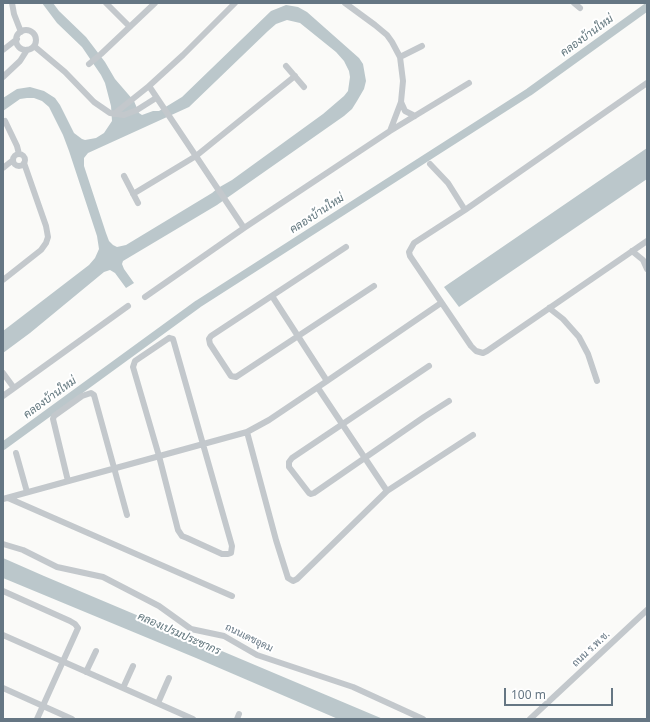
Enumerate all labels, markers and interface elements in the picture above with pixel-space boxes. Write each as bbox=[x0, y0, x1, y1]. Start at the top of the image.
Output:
water label: คลองบ้านใหม่ bbox=[558, 12, 616, 60]
water label: คลองบ้านใหม่ bbox=[287, 192, 347, 236]
water label: คลองบ้านใหม่ bbox=[21, 374, 79, 422]
water label: คลองเปรมประชากร bbox=[136, 610, 222, 658]
street label: ถนนเดชอุดม bbox=[223, 621, 275, 655]
street label: ถนน ร.พ.ช. bbox=[570, 628, 612, 670]
scale bar bbox=[506, 680, 615, 706]
text: 100 m bbox=[511, 686, 546, 703]

